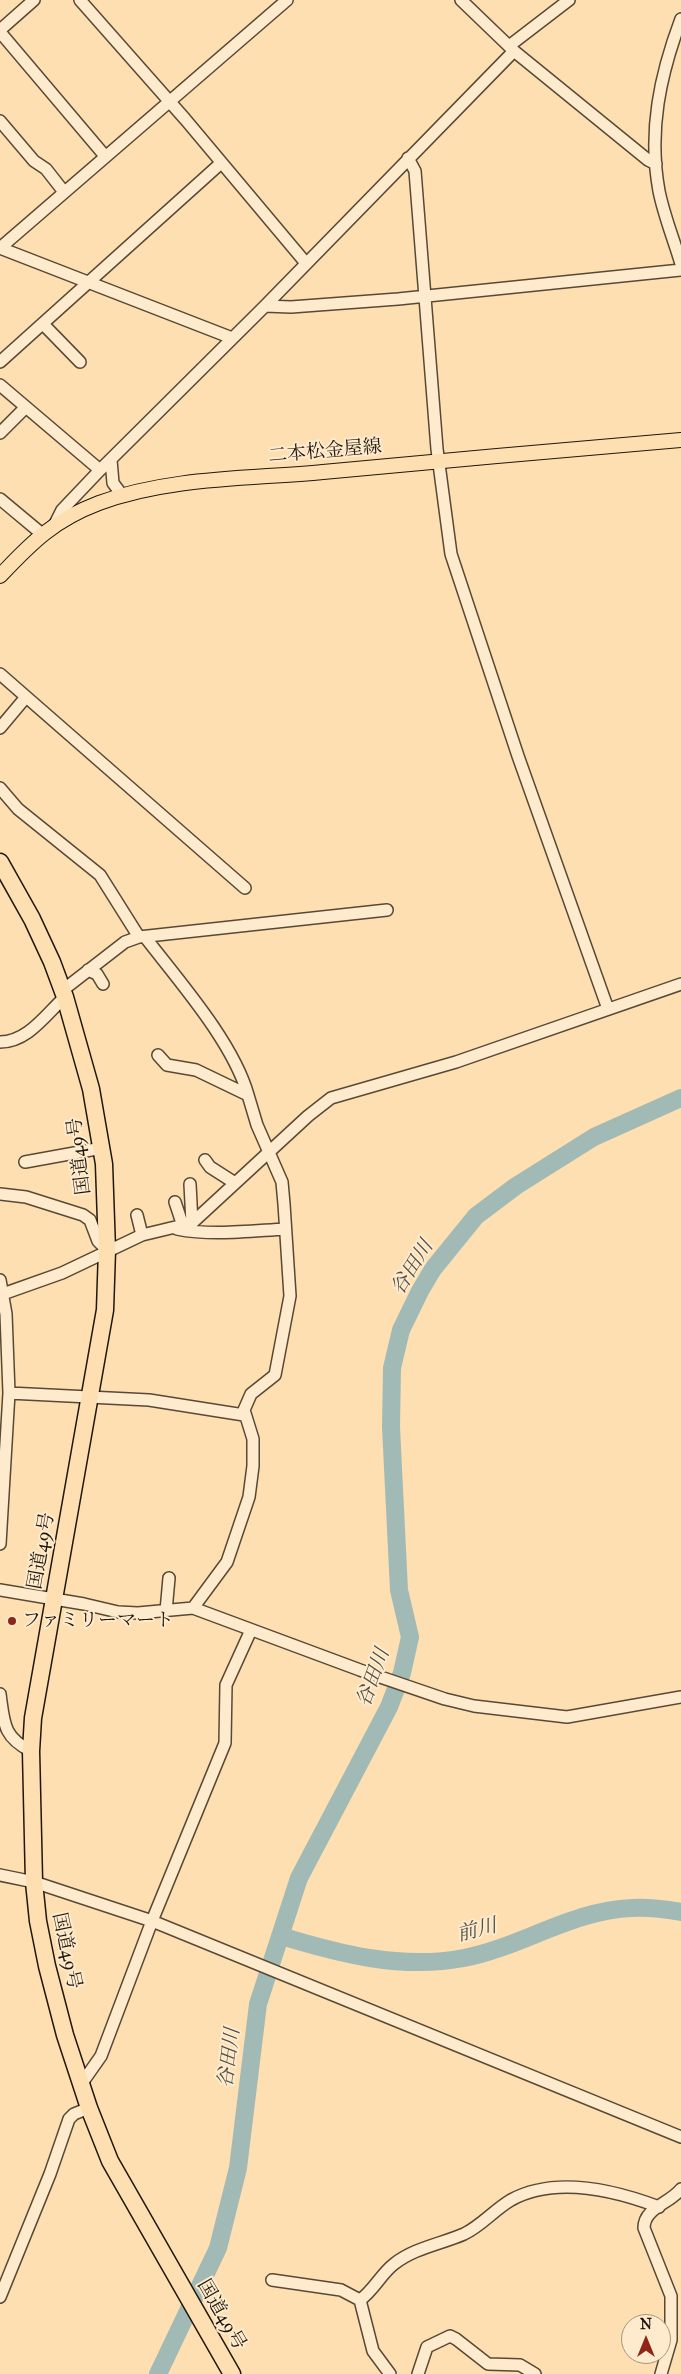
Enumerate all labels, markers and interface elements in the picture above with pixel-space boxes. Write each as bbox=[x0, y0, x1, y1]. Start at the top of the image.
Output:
street label: 二本松金屋線 bbox=[267, 436, 383, 468]
street label: 国道49号 bbox=[64, 1116, 96, 1196]
water label: 谷田川 bbox=[387, 1236, 439, 1300]
street label: 国道49号 bbox=[24, 1511, 60, 1591]
place label: ファミリーマート bbox=[22, 1610, 174, 1632]
marker: ファミリーマート bbox=[6, 1615, 18, 1627]
water label: 谷田川 bbox=[352, 1646, 396, 1710]
street label: 国道49号 bbox=[47, 1911, 85, 1991]
water label: 前川 bbox=[455, 1915, 499, 1947]
water label: 谷田川 bbox=[214, 2027, 246, 2089]
street label: 国道49号 bbox=[192, 2276, 250, 2354]
north arrow bbox=[621, 2314, 671, 2364]
text: N bbox=[640, 2316, 652, 2333]

